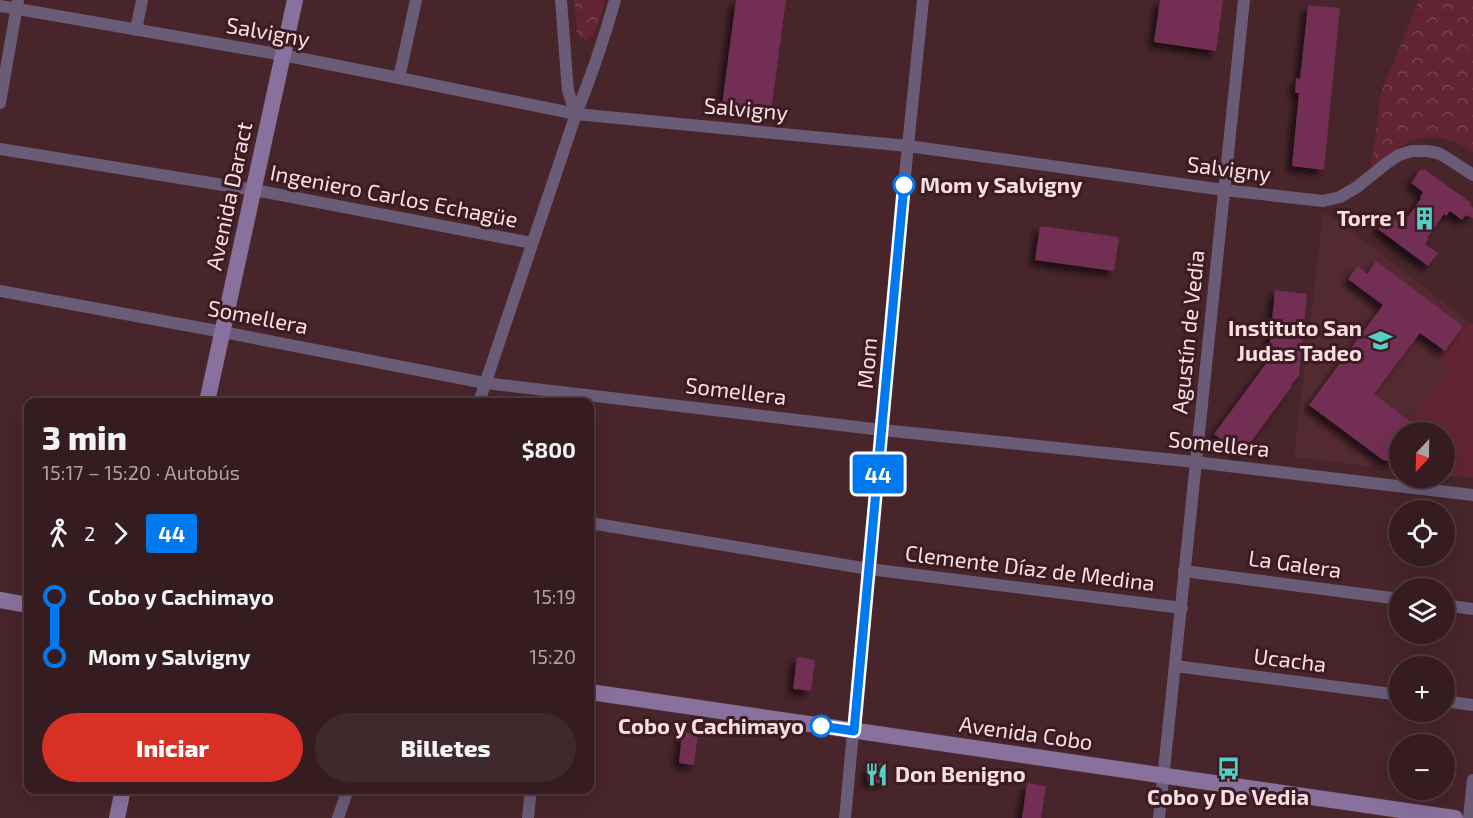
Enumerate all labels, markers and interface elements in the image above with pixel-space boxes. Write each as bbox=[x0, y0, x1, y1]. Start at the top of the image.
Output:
street label: Salvigny bbox=[224, 11, 312, 51]
street label: Salvigny bbox=[703, 91, 790, 125]
street label: Avenida Daract bbox=[200, 119, 256, 272]
street label: Salvigny bbox=[1186, 150, 1273, 186]
street label: Ingeniero Carlos Echagüe bbox=[268, 158, 520, 232]
place label: Mom y Salvigny bbox=[920, 171, 1083, 198]
marker: Mom y Salvigny bbox=[893, 174, 915, 196]
place label: Torre 1 bbox=[1337, 204, 1406, 230]
building icon: Torre 1 bbox=[1411, 205, 1437, 231]
street label: Agustín de Vedia bbox=[1165, 249, 1209, 415]
street label: Somellera bbox=[206, 294, 311, 338]
place label: Instituto San Judas Tadeo bbox=[1228, 314, 1362, 365]
school or university icon: Instituto San Judas Tadeo bbox=[1367, 328, 1393, 354]
street label: Mom bbox=[851, 336, 881, 389]
street label: Somellera bbox=[684, 371, 788, 409]
text: 3 min bbox=[42, 417, 127, 457]
north arrow bbox=[1389, 422, 1455, 488]
map controls bbox=[1389, 422, 1455, 800]
street label: Somellera bbox=[1167, 425, 1271, 461]
text: $800 bbox=[522, 436, 576, 462]
line badge: 44 bbox=[851, 454, 905, 494]
text: 15:17 – 15:20 · Autobús bbox=[42, 460, 240, 484]
text: 44 bbox=[865, 462, 891, 487]
button: locate bbox=[1389, 500, 1455, 566]
icon: walk bbox=[42, 517, 75, 550]
icon: forward bbox=[104, 517, 137, 550]
text: 2 bbox=[84, 521, 95, 545]
text: 44 bbox=[158, 521, 185, 546]
street label: Clemente Díaz de Medina bbox=[904, 539, 1157, 595]
street label: La Galera bbox=[1247, 544, 1343, 582]
button: layers bbox=[1389, 578, 1455, 644]
text: Cobo y Cachimayo bbox=[88, 583, 274, 609]
text: 15:19 bbox=[533, 584, 576, 608]
street label: Ucacha bbox=[1252, 642, 1328, 676]
text: Mom y Salvigny bbox=[88, 643, 251, 669]
text: 15:20 bbox=[529, 644, 576, 668]
button: + bbox=[1389, 656, 1455, 722]
street label: Avenida Cobo bbox=[958, 710, 1095, 754]
place label: Cobo y Cachimayo bbox=[618, 712, 804, 739]
button: Iniciar bbox=[42, 713, 303, 782]
button: Billetes bbox=[315, 713, 576, 782]
marker: Cobo y Cachimayo bbox=[810, 715, 832, 737]
button: − bbox=[1389, 734, 1455, 800]
bus stop icon: Cobo y De Vedia bbox=[1215, 755, 1241, 781]
place label: Don Benigno bbox=[895, 760, 1026, 786]
restaurant icon: Don Benigno bbox=[864, 761, 890, 787]
place label: Cobo y De Vedia bbox=[1147, 783, 1309, 810]

